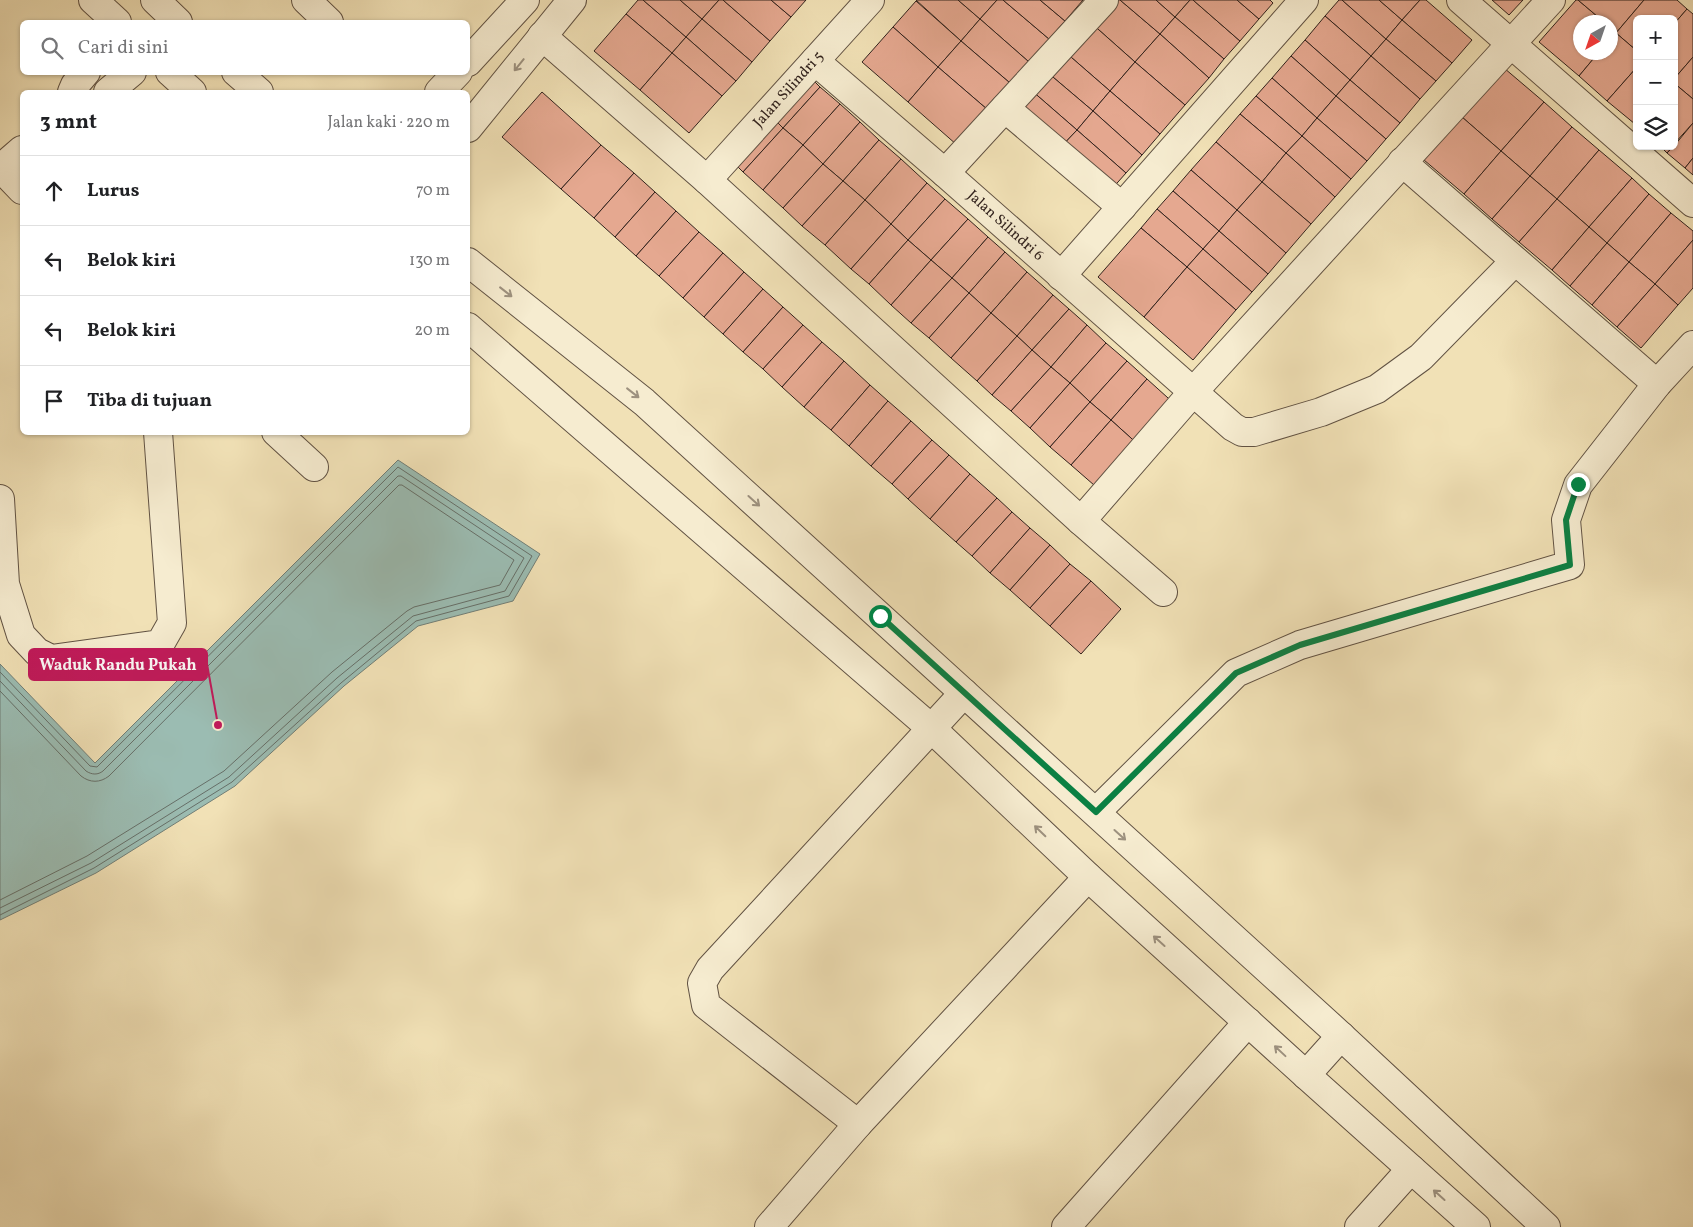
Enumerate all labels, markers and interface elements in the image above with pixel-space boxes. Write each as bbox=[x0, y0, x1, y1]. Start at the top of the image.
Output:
north arrow bbox=[1573, 15, 1618, 60]
map controls bbox=[1633, 15, 1678, 150]
button: + bbox=[1633, 15, 1678, 60]
search box bbox=[20, 20, 470, 75]
icon: search bbox=[38, 34, 66, 62]
text: Cari di sini bbox=[78, 35, 169, 61]
street label: Jalan Silindri 5 bbox=[749, 47, 829, 133]
one-way arrow bbox=[513, 58, 524, 71]
button: − bbox=[1633, 60, 1678, 105]
button: layers bbox=[1633, 105, 1678, 150]
text: 3 mnt bbox=[40, 108, 97, 137]
text: Jalan kaki · 220 m bbox=[328, 112, 450, 134]
icon: ahead bbox=[40, 177, 68, 205]
text: Lurus bbox=[87, 178, 139, 204]
text: 70 m bbox=[416, 180, 450, 202]
street label: Jalan Silindri 6 bbox=[962, 186, 1048, 266]
icon: left bbox=[40, 247, 68, 275]
text: Belok kiri bbox=[87, 248, 176, 274]
text: 130 m bbox=[409, 250, 450, 272]
one-way arrow bbox=[499, 287, 512, 298]
icon: left bbox=[40, 317, 68, 345]
text: Belok kiri bbox=[87, 318, 176, 344]
text: 20 m bbox=[415, 320, 450, 342]
icon: arrive bbox=[40, 387, 68, 415]
text: Tiba di tujuan bbox=[87, 388, 212, 414]
one-way arrow bbox=[626, 388, 639, 399]
route end bbox=[1567, 473, 1590, 496]
one-way arrow bbox=[748, 496, 761, 507]
route start bbox=[869, 605, 892, 628]
callout: Waduk Randu Pukah bbox=[29, 649, 207, 680]
text: Waduk Randu Pukah bbox=[39, 655, 197, 677]
one-way arrow bbox=[1034, 825, 1046, 837]
one-way arrow bbox=[1114, 829, 1127, 840]
one-way arrow bbox=[1153, 935, 1166, 947]
one-way arrow bbox=[1273, 1045, 1286, 1057]
one-way arrow bbox=[1433, 1189, 1446, 1200]

